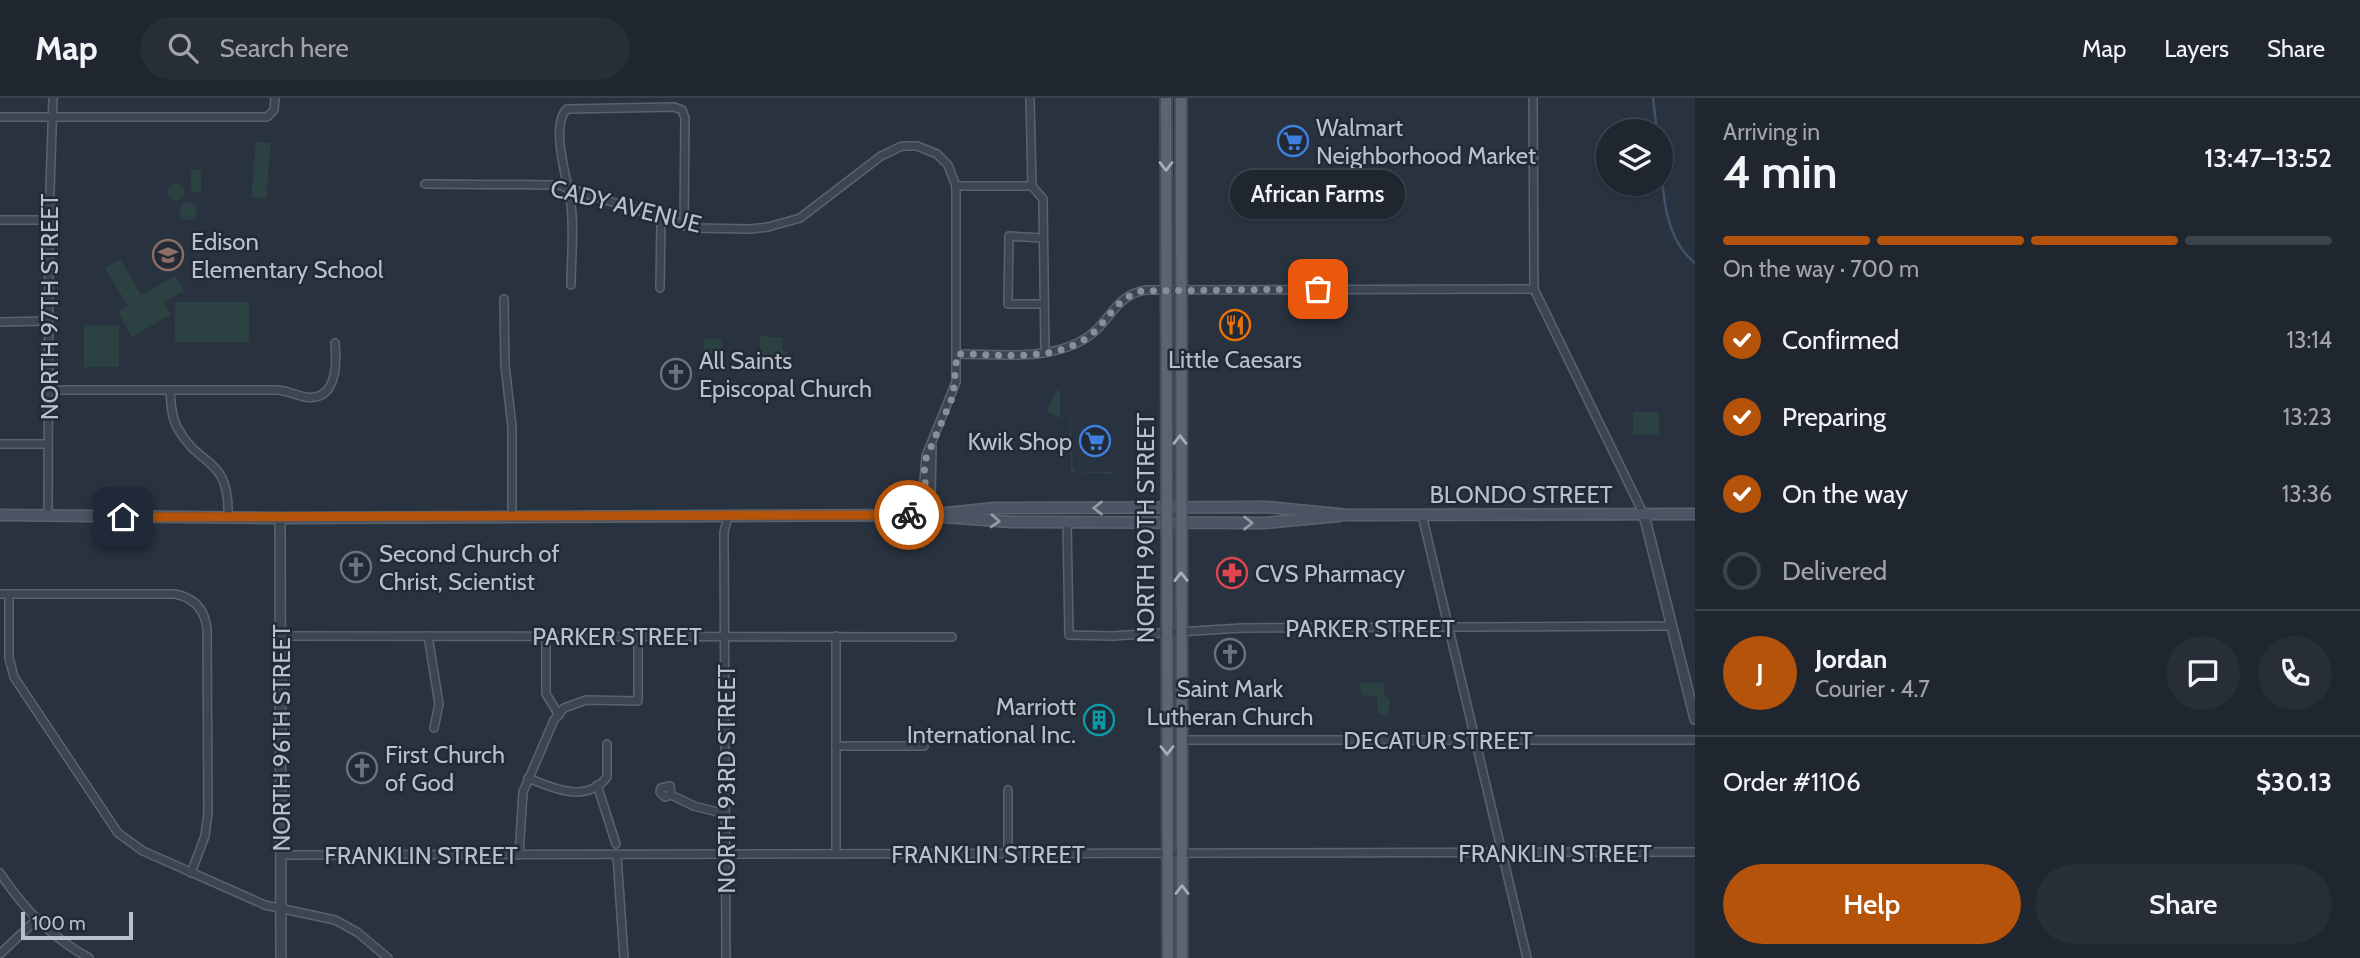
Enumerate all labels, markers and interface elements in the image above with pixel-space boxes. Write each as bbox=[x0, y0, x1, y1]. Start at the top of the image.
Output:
search box bbox=[140, 17, 630, 80]
text: Map bbox=[35, 28, 98, 68]
icon: search bbox=[164, 29, 202, 67]
text: Search here bbox=[220, 32, 349, 64]
text: Map bbox=[2082, 34, 2126, 63]
text: Layers bbox=[2164, 34, 2229, 63]
text: Share bbox=[2267, 34, 2325, 63]
place label: Walmart Neighborhood Market bbox=[1316, 113, 1536, 170]
text: Arriving in bbox=[1723, 118, 1820, 146]
map controls bbox=[1596, 119, 1673, 196]
button: layers bbox=[1596, 119, 1673, 196]
supermarket icon: Walmart Neighborhood Market bbox=[1276, 124, 1310, 158]
text: 13:47–13:52 bbox=[2204, 142, 2332, 174]
text: 4 min bbox=[1723, 144, 1837, 200]
one-way arrow bbox=[1158, 161, 1174, 172]
callout: African Farms bbox=[1230, 170, 1406, 219]
street label: CADY AVENUE bbox=[548, 173, 704, 239]
text: African Farms bbox=[1251, 180, 1384, 208]
street label: NORTH 97TH STREET bbox=[35, 194, 64, 420]
place label: Edison Elementary School bbox=[191, 227, 384, 284]
school or university icon: Edison Elementary School bbox=[151, 238, 185, 272]
text: On the way · 700 m bbox=[1723, 255, 1919, 283]
pin bbox=[1288, 259, 1348, 319]
icon: bag bbox=[1299, 270, 1337, 308]
restaurant icon: Little Caesars bbox=[1218, 308, 1252, 342]
icon: check bbox=[1723, 321, 1761, 359]
text: Confirmed bbox=[1782, 324, 1899, 356]
text: 13:14 bbox=[2286, 326, 2332, 354]
place label: Little Caesars bbox=[1168, 345, 1302, 374]
place label: All Saints Episcopal Church bbox=[699, 346, 872, 403]
church icon: All Saints Episcopal Church bbox=[659, 357, 693, 391]
icon: check bbox=[1723, 398, 1761, 436]
text: Preparing bbox=[1782, 401, 1886, 433]
text: 13:23 bbox=[2283, 403, 2332, 431]
street label: NORTH 90TH STREET bbox=[1131, 413, 1160, 643]
supermarket icon: Kwik Shop bbox=[1078, 424, 1112, 458]
place label: Kwik Shop bbox=[967, 427, 1072, 456]
one-way arrow bbox=[1172, 434, 1188, 445]
icon: check bbox=[1723, 475, 1761, 513]
text: On the way bbox=[1782, 478, 1908, 510]
courier bbox=[874, 480, 944, 550]
street label: BLONDO STREET bbox=[1429, 480, 1613, 509]
text: 13:36 bbox=[2282, 480, 2332, 508]
pin bbox=[93, 487, 153, 547]
icon: bike bbox=[890, 496, 928, 534]
icon: home bbox=[104, 498, 142, 536]
one-way arrow bbox=[1092, 500, 1103, 516]
one-way arrow bbox=[990, 513, 1001, 528]
one-way arrow bbox=[1243, 515, 1254, 531]
place label: Second Church of Christ, Scientist bbox=[379, 539, 559, 596]
church icon: Second Church of Christ, Scientist bbox=[339, 550, 373, 584]
text: Delivered bbox=[1782, 555, 1887, 587]
pharmacy icon: CVS Pharmacy bbox=[1215, 556, 1249, 590]
place label: CVS Pharmacy bbox=[1255, 559, 1405, 588]
one-way arrow bbox=[1173, 571, 1188, 582]
street label: PARKER STREET bbox=[1285, 614, 1455, 643]
street label: PARKER STREET bbox=[532, 622, 702, 651]
street label: NORTH 96TH STREET bbox=[267, 624, 296, 852]
button: chat bbox=[2166, 636, 2240, 710]
button: phone bbox=[2258, 636, 2332, 710]
church icon: Saint Mark Lutheran Church bbox=[1213, 637, 1247, 671]
text: Jordan bbox=[1815, 643, 1887, 675]
text: J bbox=[1756, 657, 1764, 689]
street label: NORTH 93RD STREET bbox=[712, 664, 741, 894]
place label: Saint Mark Lutheran Church bbox=[1146, 674, 1314, 731]
text: Courier · 4.7 bbox=[1815, 675, 1930, 703]
place label: Marriott International Inc. bbox=[907, 692, 1076, 749]
building icon: Marriott International Inc. bbox=[1082, 703, 1116, 737]
street label: DECATUR STREET bbox=[1343, 726, 1533, 755]
place label: First Church of God bbox=[385, 740, 505, 797]
one-way arrow bbox=[1160, 745, 1175, 756]
church icon: First Church of God bbox=[345, 751, 379, 785]
text: Order #1106 bbox=[1723, 766, 1861, 798]
text: $30.13 bbox=[2256, 766, 2332, 798]
street label: FRANKLIN STREET bbox=[1458, 839, 1652, 868]
street label: FRANKLIN STREET bbox=[891, 840, 1085, 869]
street label: FRANKLIN STREET bbox=[324, 841, 518, 870]
button: Help bbox=[1723, 864, 2021, 944]
button: Share bbox=[2035, 864, 2332, 944]
one-way arrow bbox=[1174, 884, 1190, 895]
scale bar bbox=[21, 909, 133, 941]
text: 100 m bbox=[32, 912, 86, 935]

